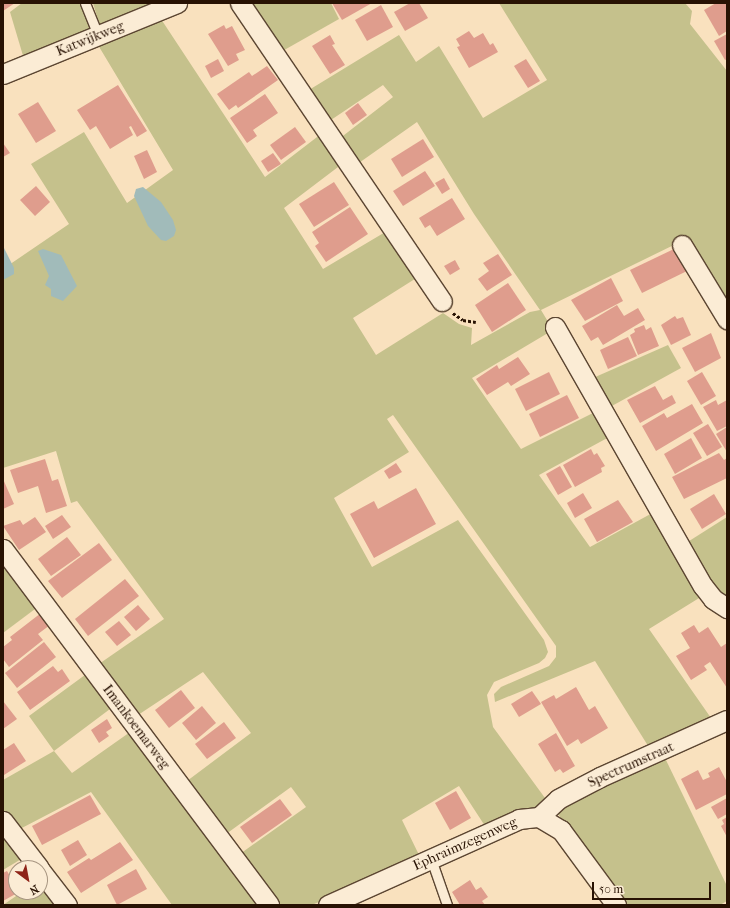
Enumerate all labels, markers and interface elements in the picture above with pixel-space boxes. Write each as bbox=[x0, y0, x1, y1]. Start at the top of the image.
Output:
street label: Katwijkweg bbox=[54, 18, 126, 60]
street label: Imankoemarweg bbox=[99, 681, 173, 773]
street label: Spectrumstraat bbox=[585, 739, 677, 791]
street label: Ephraimzegenweg bbox=[410, 814, 520, 874]
north arrow bbox=[8, 860, 48, 900]
scale bar bbox=[594, 874, 713, 900]
text: N bbox=[27, 882, 41, 897]
text: 50 m bbox=[599, 882, 623, 896]

